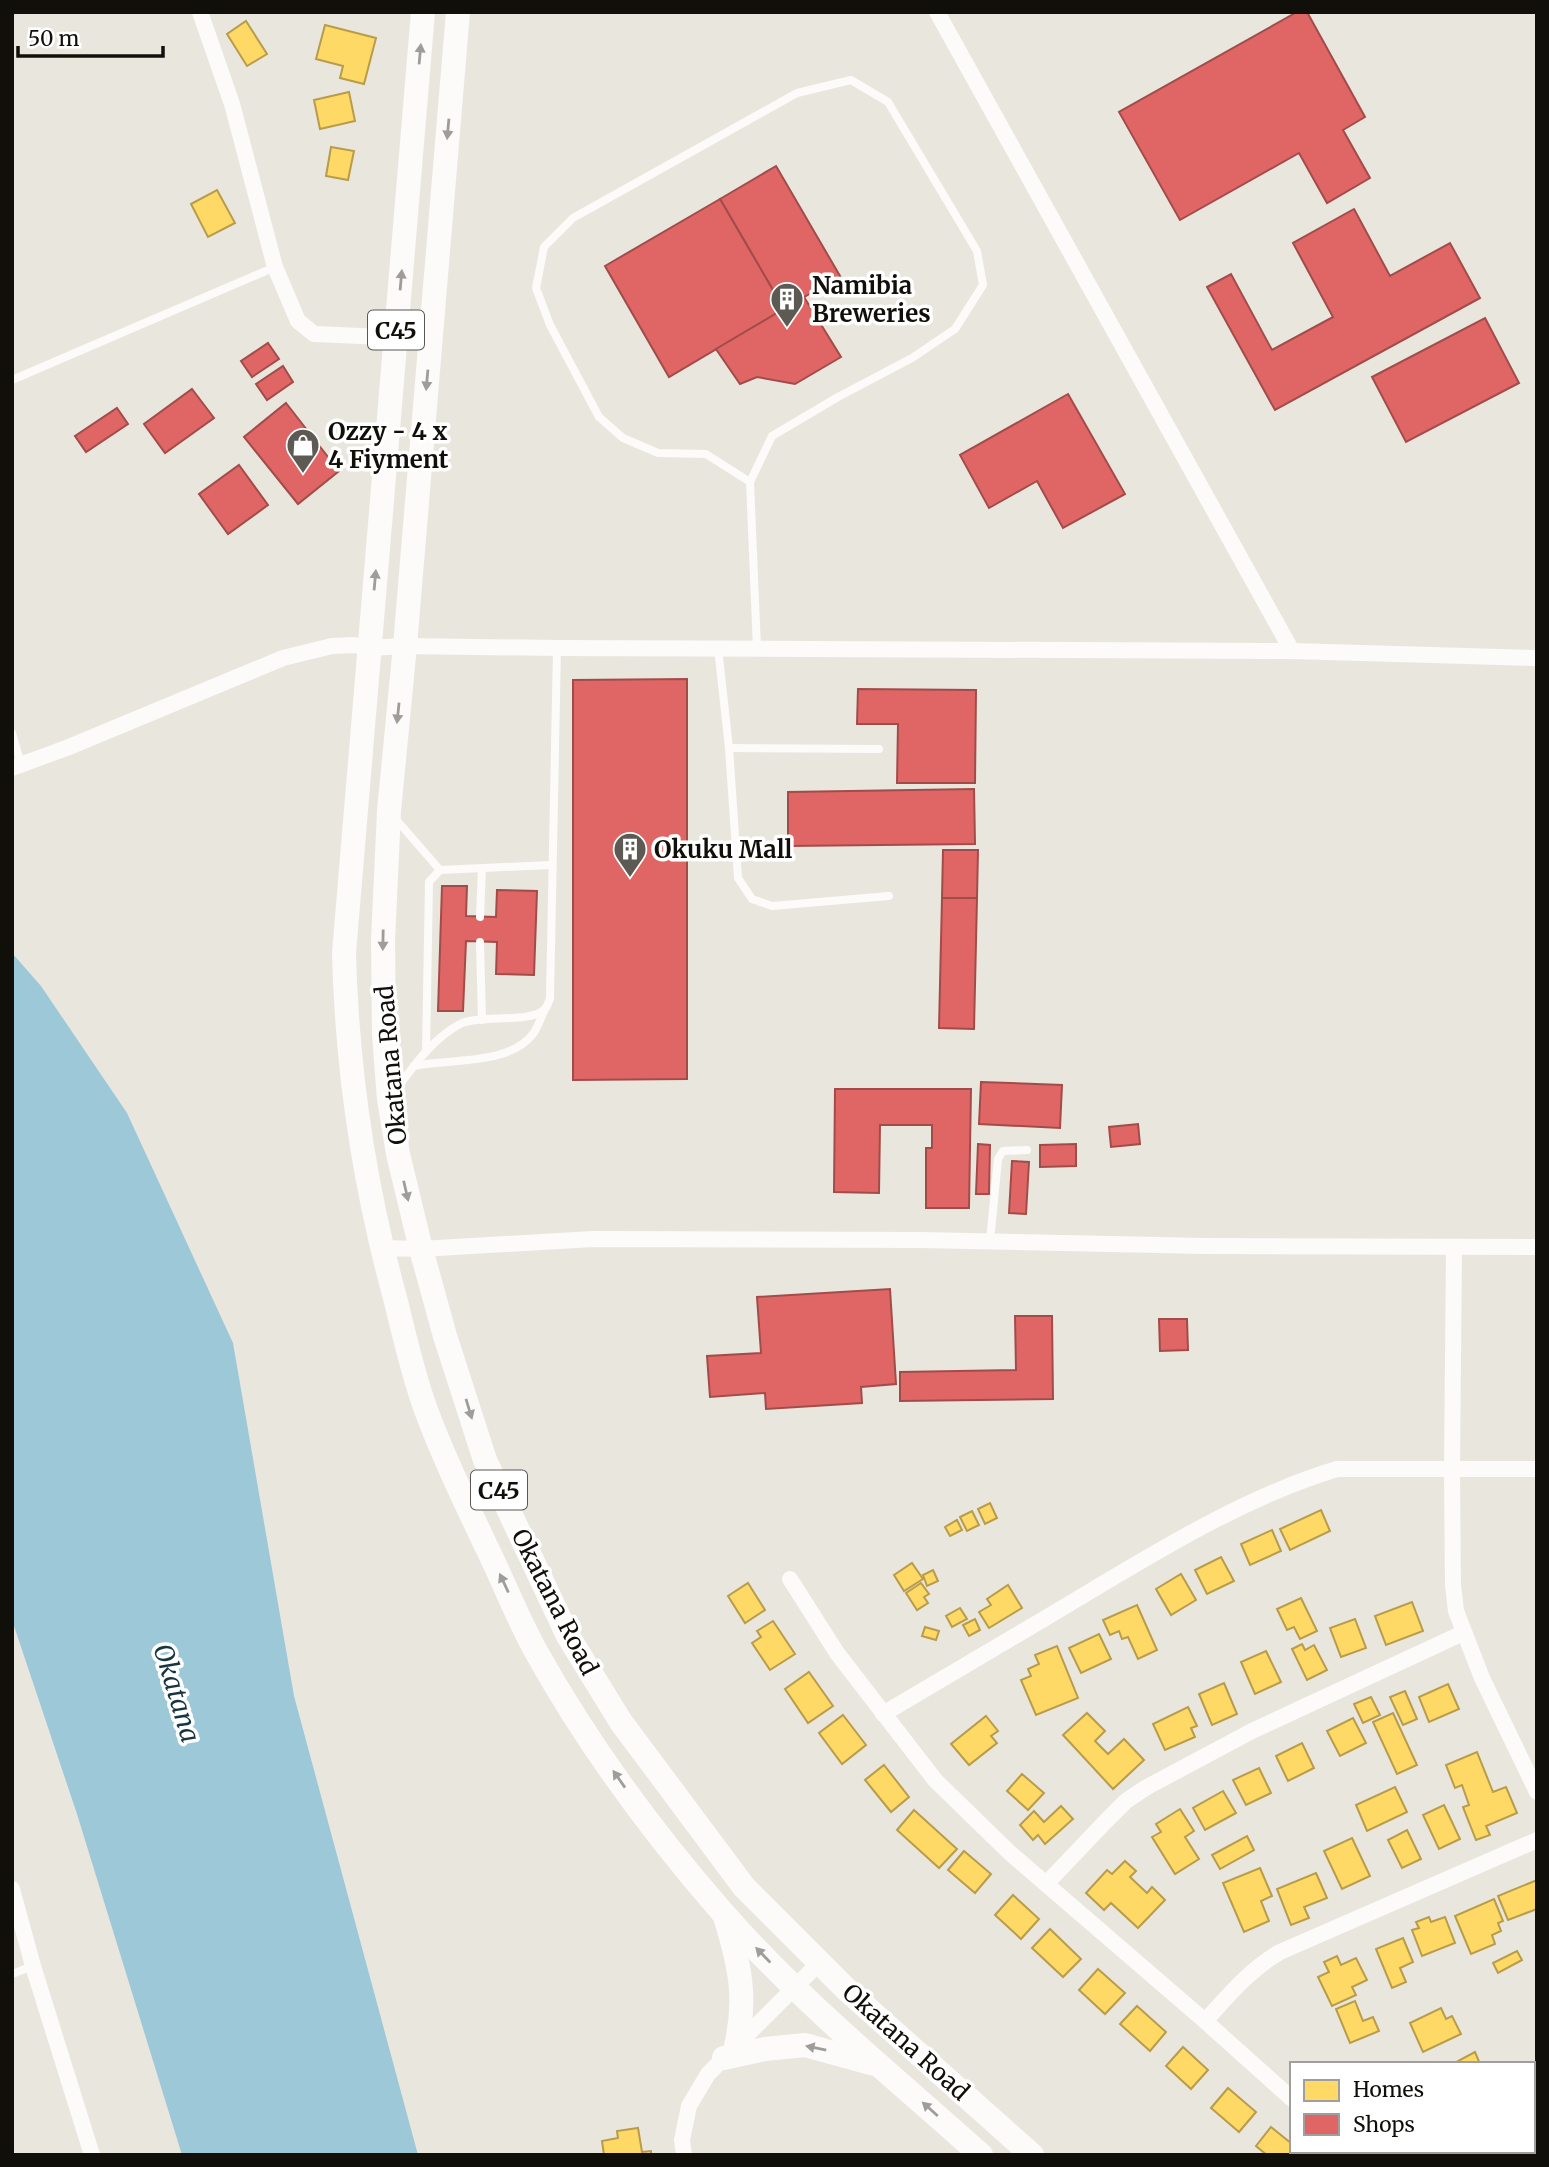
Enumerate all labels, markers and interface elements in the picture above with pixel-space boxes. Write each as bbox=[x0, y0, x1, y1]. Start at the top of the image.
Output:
scale bar bbox=[18, 14, 163, 58]
text: 50 m bbox=[28, 25, 79, 52]
one-way arrow bbox=[415, 42, 426, 64]
one-way arrow bbox=[442, 118, 453, 140]
one-way arrow bbox=[395, 269, 406, 291]
place label: Namibia Breweries bbox=[812, 270, 931, 329]
building icon: Namibia Breweries bbox=[768, 280, 806, 329]
road number: C45 bbox=[368, 310, 424, 350]
one-way arrow bbox=[421, 369, 432, 391]
place label: Ozzy - 4 x 4 Fiyment bbox=[328, 416, 449, 475]
shop icon: Ozzy - 4 x 4 Fiyment bbox=[284, 426, 322, 475]
one-way arrow bbox=[370, 569, 381, 591]
one-way arrow bbox=[393, 703, 404, 725]
building icon: Okuku Mall bbox=[611, 830, 649, 879]
place label: Okuku Mall bbox=[654, 834, 793, 865]
one-way arrow bbox=[378, 930, 389, 952]
street label: Okatana Road bbox=[369, 984, 413, 1146]
one-way arrow bbox=[401, 1180, 412, 1202]
one-way arrow bbox=[464, 1399, 475, 1420]
road number: C45 bbox=[471, 1470, 527, 1510]
street label: Okatana Road bbox=[505, 1524, 605, 1680]
one-way arrow bbox=[498, 1573, 510, 1593]
water label: Okatana bbox=[146, 1640, 208, 1746]
one-way arrow bbox=[612, 1770, 626, 1788]
one-way arrow bbox=[755, 1946, 772, 1963]
street label: Okatana Road bbox=[836, 1977, 976, 2107]
one-way arrow bbox=[805, 2042, 827, 2053]
legend bbox=[1290, 2062, 1535, 2153]
text: Homes bbox=[1353, 2076, 1424, 2103]
one-way arrow bbox=[921, 2101, 939, 2117]
text: Shops bbox=[1353, 2111, 1415, 2138]

